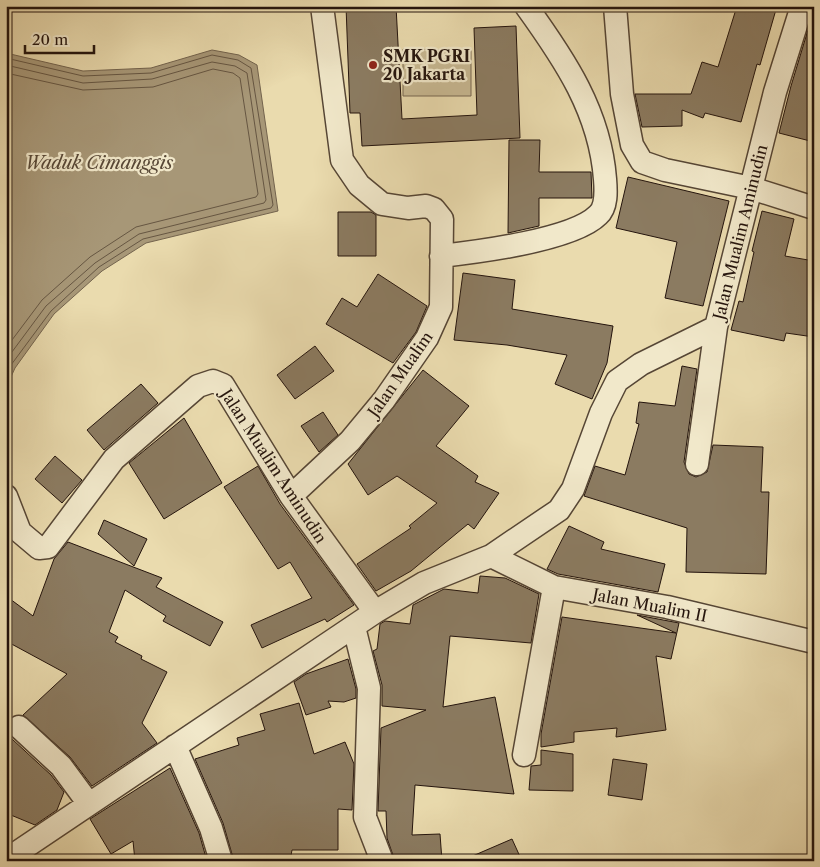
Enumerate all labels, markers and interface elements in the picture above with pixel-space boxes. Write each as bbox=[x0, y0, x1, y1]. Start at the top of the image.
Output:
scale bar bbox=[25, 22, 94, 54]
text: 20 m bbox=[32, 30, 68, 49]
place label: SMK PGRI 20 Jakarta bbox=[383, 46, 470, 84]
marker: SMK PGRI 20 Jakarta bbox=[367, 59, 379, 71]
street label: Jalan Mualim Aminudin bbox=[708, 142, 771, 325]
water label: Waduk Cimanggis bbox=[25, 152, 173, 174]
street label: Jalan Mualim bbox=[361, 327, 437, 423]
street label: Jalan Mualim Aminudin bbox=[215, 383, 331, 547]
street label: Jalan Mualim II bbox=[588, 584, 709, 626]

